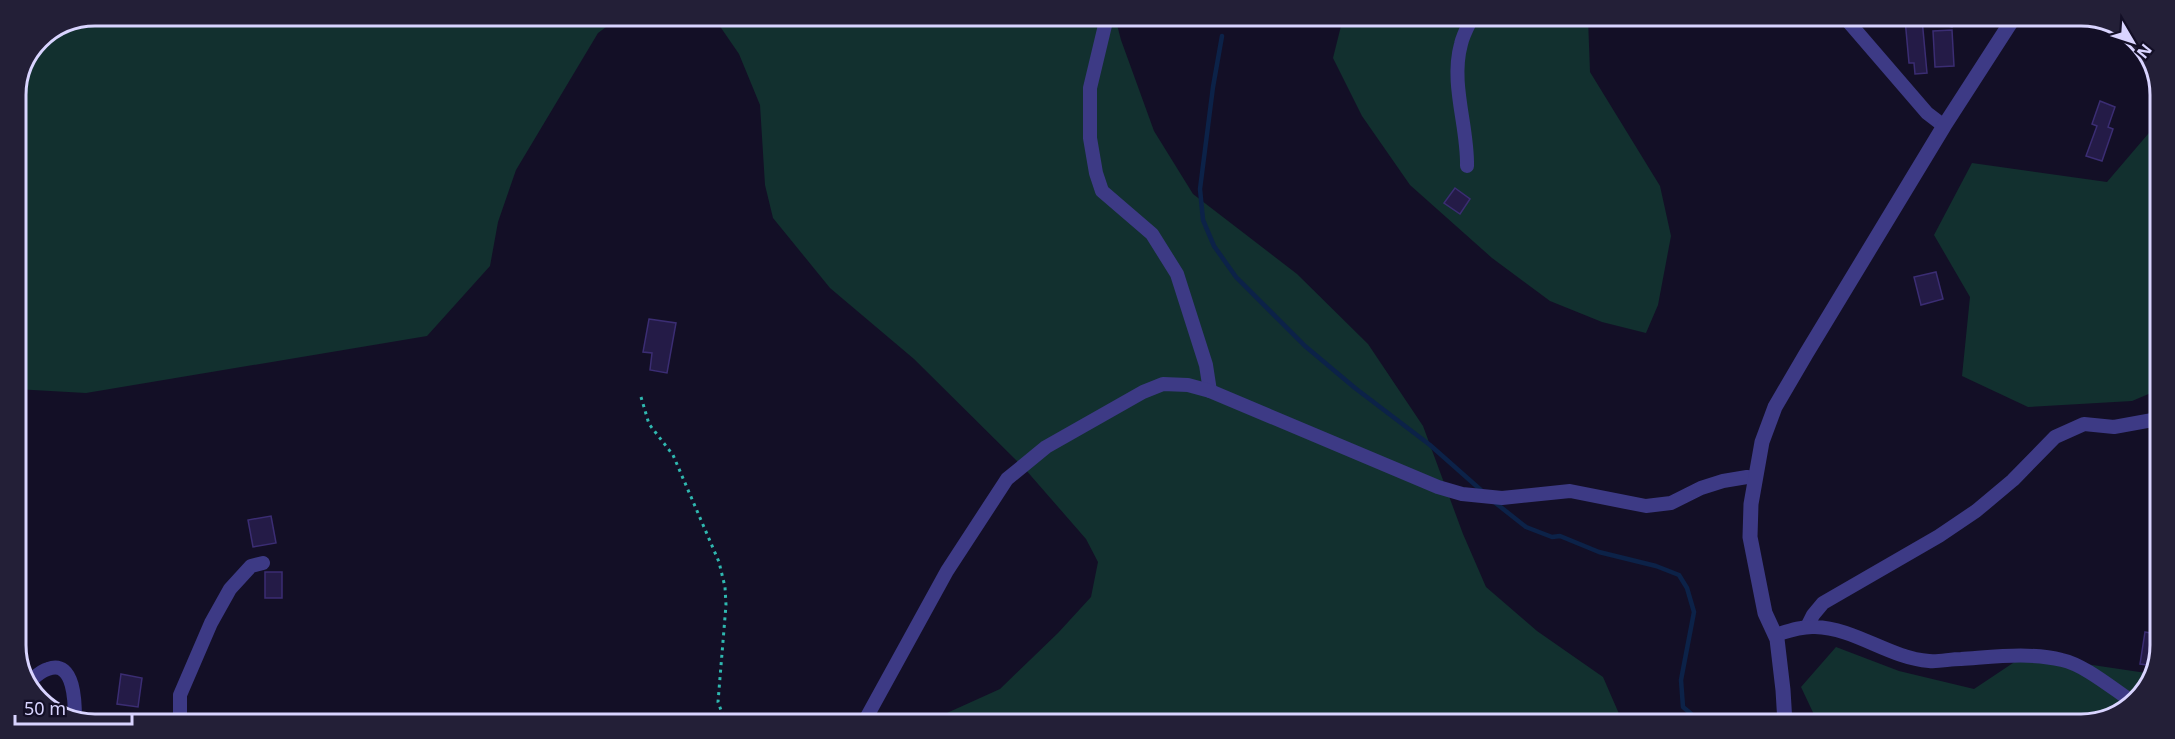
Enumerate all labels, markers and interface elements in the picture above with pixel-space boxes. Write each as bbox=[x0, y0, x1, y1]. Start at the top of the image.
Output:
north arrow bbox=[2103, 12, 2163, 72]
text: N bbox=[2132, 39, 2157, 63]
scale bar bbox=[15, 688, 132, 726]
text: 50 m bbox=[24, 696, 66, 720]

